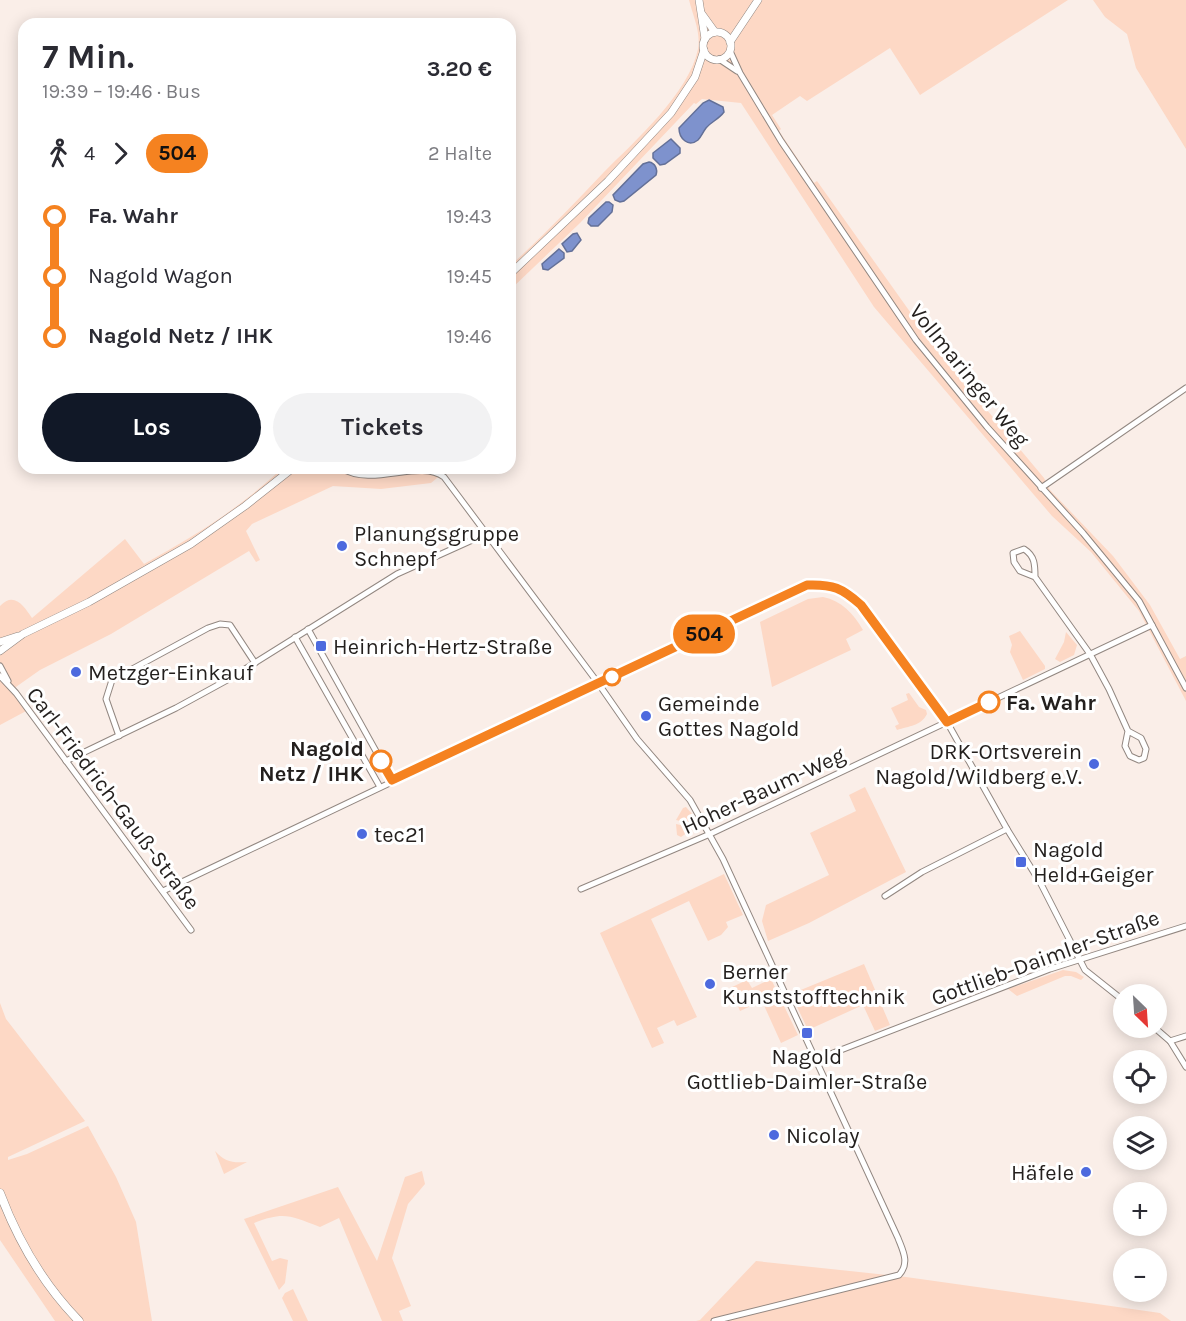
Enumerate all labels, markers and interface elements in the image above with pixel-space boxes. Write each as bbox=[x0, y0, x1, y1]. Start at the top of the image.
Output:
text: 7 Min. bbox=[42, 38, 134, 76]
text: 3.20 € bbox=[427, 56, 492, 82]
text: 19:39 – 19:46 · Bus bbox=[42, 80, 201, 103]
icon: walk bbox=[42, 137, 75, 170]
icon: forward bbox=[104, 137, 137, 170]
text: 504 bbox=[158, 141, 196, 165]
text: 4 bbox=[84, 142, 95, 165]
text: 2 Halte bbox=[428, 142, 492, 165]
text: Fa. Wahr bbox=[88, 203, 178, 229]
text: 19:43 bbox=[446, 205, 492, 228]
text: Nagold Wagon bbox=[88, 263, 233, 289]
text: 19:45 bbox=[447, 265, 492, 288]
street label: Vollmaringer Weg bbox=[904, 299, 1035, 453]
text: Nagold Netz / IHK bbox=[88, 323, 273, 349]
text: 19:46 bbox=[447, 325, 492, 348]
button: Los bbox=[42, 393, 261, 462]
button: Tickets bbox=[273, 393, 492, 462]
place label: Planungsgruppe Schnepf bbox=[354, 521, 519, 572]
marker: Planungsgruppe Schnepf bbox=[335, 539, 349, 553]
line badge: 504 bbox=[670, 614, 738, 654]
text: 504 bbox=[685, 622, 723, 646]
place label: Heinrich-Hertz-Straße bbox=[333, 634, 552, 660]
marker: Heinrich-Hertz-Straße bbox=[314, 639, 328, 653]
place label: Metzger-Einkauf bbox=[88, 660, 254, 686]
marker: Metzger-Einkauf bbox=[69, 665, 83, 679]
unlabelled marker bbox=[603, 668, 621, 686]
street label: Carl-Friedrich-Gauß-Straße bbox=[21, 682, 205, 915]
place label: Fa. Wahr bbox=[1006, 690, 1096, 716]
place label: Gemeinde Gottes Nagold bbox=[658, 691, 800, 742]
marker: Fa. Wahr bbox=[978, 691, 1000, 713]
marker: Gemeinde Gottes Nagold bbox=[639, 709, 653, 723]
place label: Nagold Netz / IHK bbox=[259, 736, 365, 787]
place label: DRK-Ortsverein Nagold/Wildberg e.V. bbox=[875, 739, 1082, 790]
street label: Hoher-Baum-Weg bbox=[678, 741, 850, 840]
marker: Nagold Netz / IHK bbox=[370, 750, 392, 772]
marker: DRK-Ortsverein Nagold/Wildberg e.V. bbox=[1087, 757, 1101, 771]
place label: tec21 bbox=[374, 822, 425, 848]
marker: tec21 bbox=[355, 827, 369, 841]
place label: Nagold Held+Geiger bbox=[1033, 837, 1153, 888]
marker: Nagold Held+Geiger bbox=[1014, 855, 1028, 869]
street label: Gottlieb-Daimler-Straße bbox=[928, 905, 1163, 1011]
place label: Berner Kunststofftechnik bbox=[722, 959, 905, 1010]
marker: Berner Kunststofftechnik bbox=[703, 977, 717, 991]
north arrow bbox=[1113, 984, 1167, 1038]
map controls bbox=[1113, 984, 1167, 1302]
marker: Nagold Gottlieb-Daimler-Straße bbox=[800, 1026, 814, 1040]
place label: Nagold Gottlieb-Daimler-Straße bbox=[687, 1044, 927, 1095]
button: locate bbox=[1113, 1050, 1167, 1104]
button: layers bbox=[1113, 1116, 1167, 1170]
place label: Nicolay bbox=[786, 1123, 860, 1149]
marker: Nicolay bbox=[767, 1128, 781, 1142]
place label: Häfele bbox=[1011, 1160, 1074, 1186]
marker: Häfele bbox=[1079, 1165, 1093, 1179]
button: + bbox=[1113, 1182, 1167, 1236]
button: − bbox=[1113, 1248, 1167, 1302]

